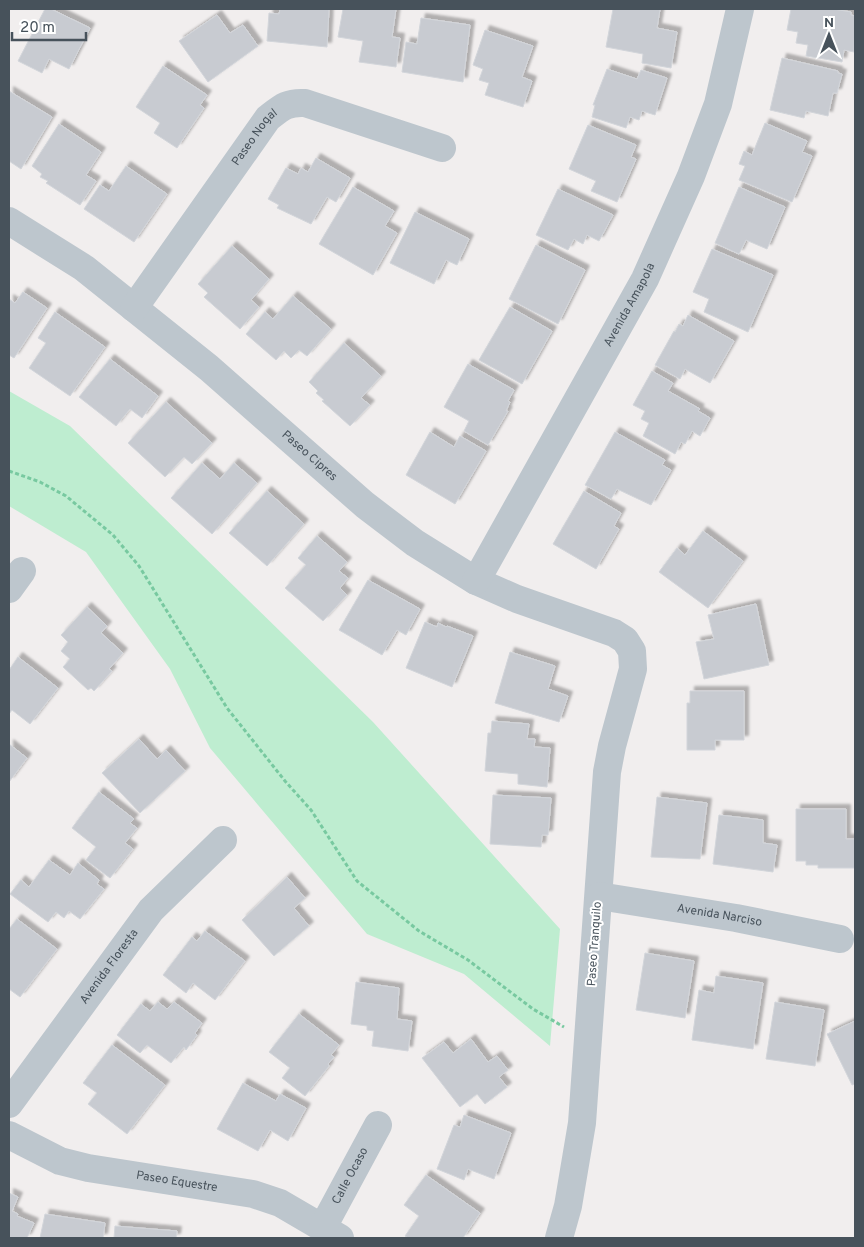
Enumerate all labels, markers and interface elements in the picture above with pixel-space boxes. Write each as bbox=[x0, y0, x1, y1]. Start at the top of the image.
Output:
scale bar bbox=[12, 10, 86, 42]
north arrow bbox=[804, 10, 854, 60]
text: N bbox=[824, 15, 834, 32]
text: 20 m bbox=[20, 19, 55, 38]
street label: Paseo Nogal bbox=[229, 105, 281, 169]
street label: Avenida Amapola bbox=[601, 261, 659, 350]
street label: Paseo Cipres bbox=[278, 427, 341, 485]
street label: Paseo Tranquilo bbox=[584, 901, 606, 987]
street label: Avenida Narciso bbox=[676, 901, 764, 931]
street label: Avenida Floresta bbox=[77, 926, 142, 1008]
street label: Calle Ocaso bbox=[329, 1144, 373, 1207]
street label: Paseo Equestre bbox=[135, 1168, 219, 1196]

